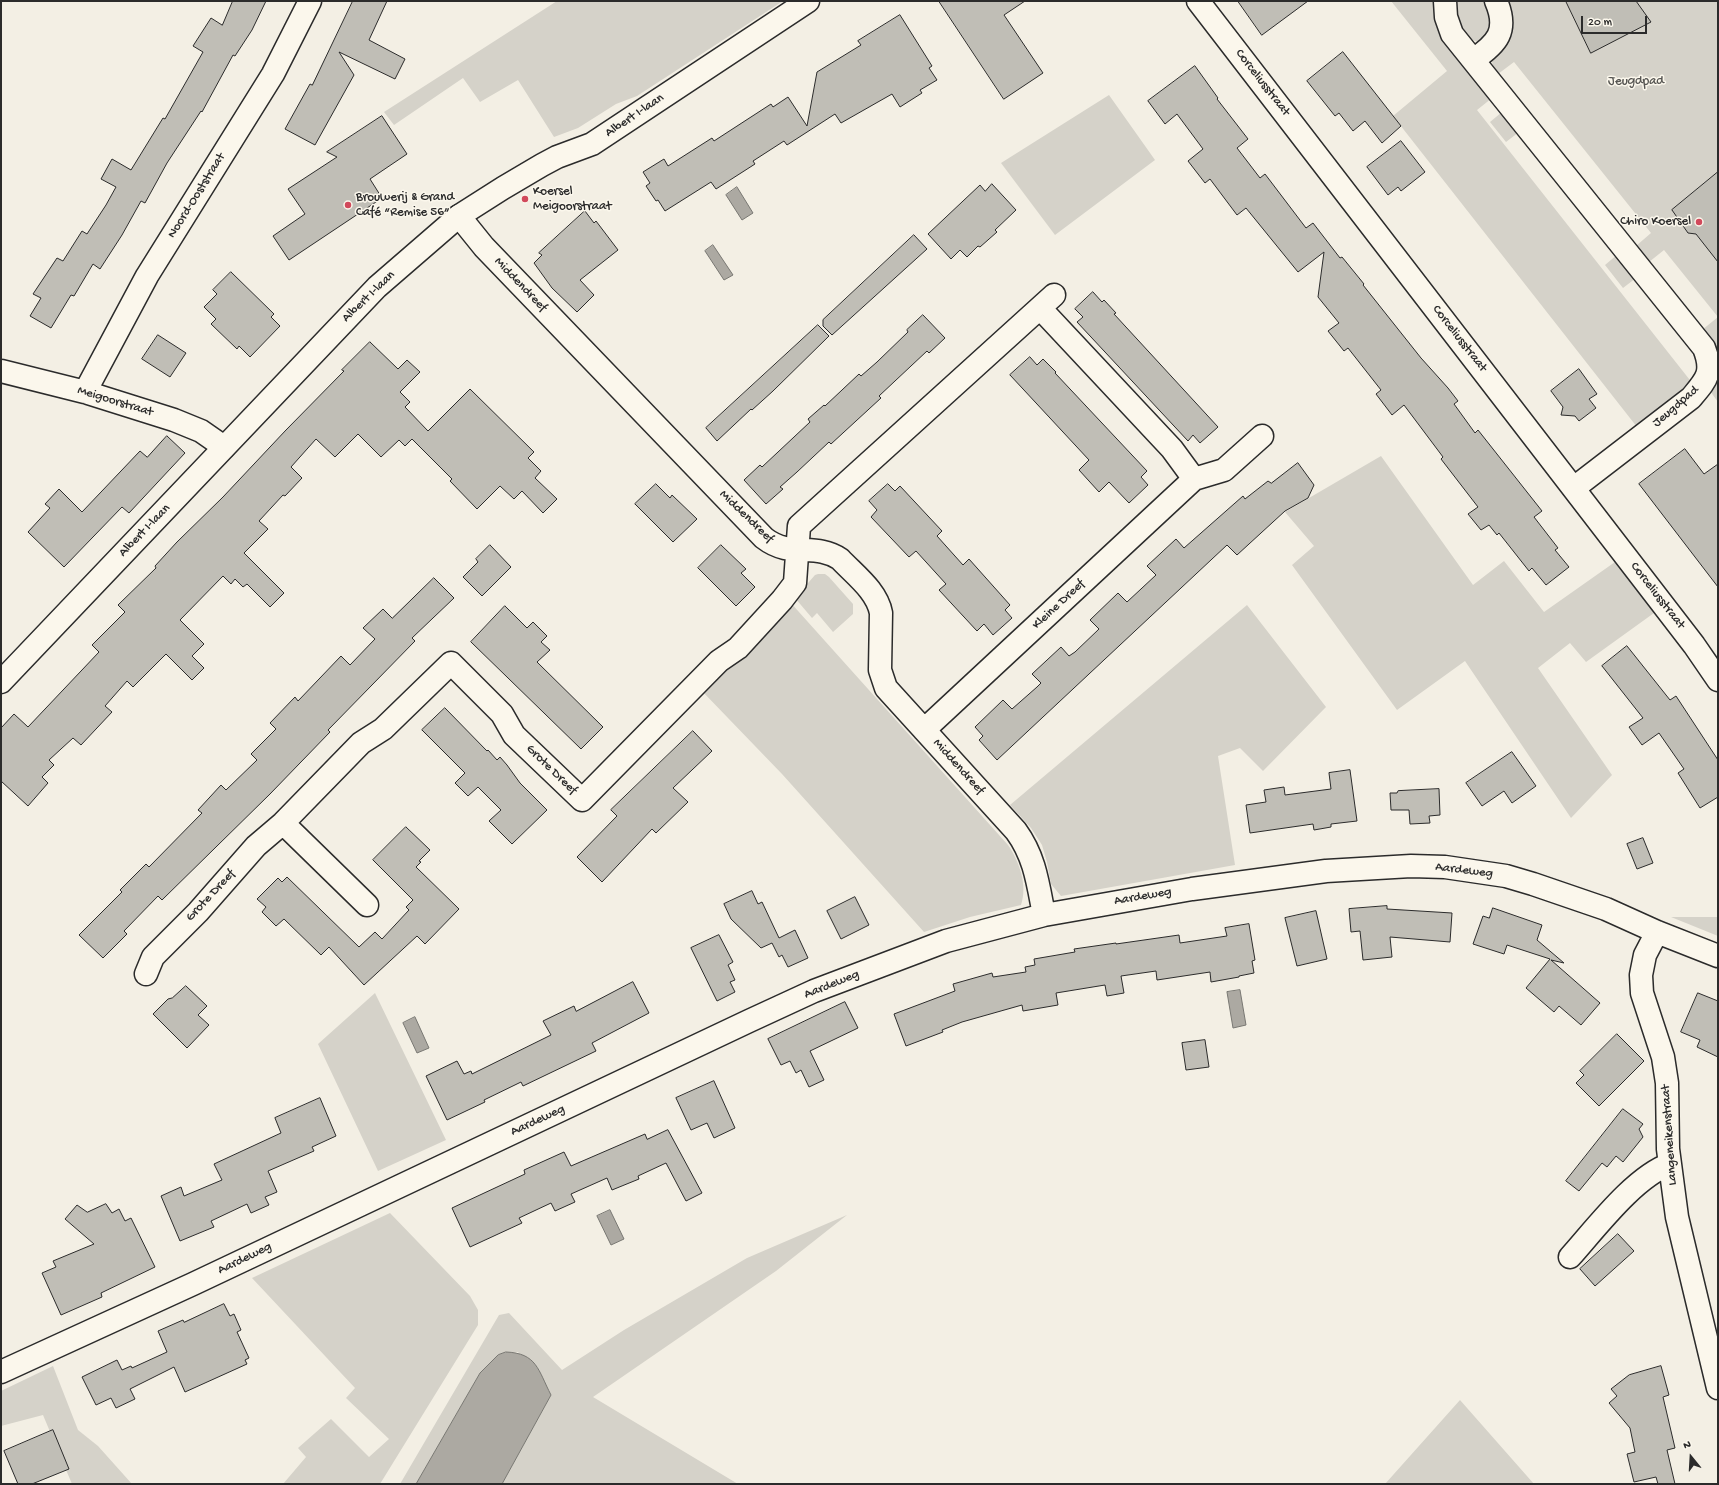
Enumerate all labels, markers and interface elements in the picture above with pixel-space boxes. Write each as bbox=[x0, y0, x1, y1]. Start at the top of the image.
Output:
scale bar bbox=[1583, 8, 1649, 34]
text: 20 m bbox=[1588, 16, 1612, 30]
street label: Corceliusstraat bbox=[1231, 46, 1293, 120]
park label: Jeugdpad bbox=[1608, 74, 1664, 90]
street label: Albert I-laan bbox=[603, 91, 667, 141]
street label: Noord-Ooststraat bbox=[165, 151, 229, 241]
place label: Koersel Meigoorstraat bbox=[533, 184, 611, 215]
place label: Brouwerij & Grand Café “Remise 56” bbox=[356, 190, 454, 221]
marker: Koersel Meigoorstraat bbox=[520, 194, 530, 204]
marker: Brouwerij & Grand Café “Remise 56” bbox=[343, 200, 353, 210]
place label: Chiro Koersel bbox=[1620, 214, 1691, 230]
marker: Chiro Koersel bbox=[1694, 217, 1704, 227]
street label: Middendreef bbox=[490, 255, 550, 315]
street label: Albert I-laan bbox=[339, 268, 399, 326]
street label: Corceliusstraat bbox=[1428, 302, 1490, 376]
street label: Meigoorstraat bbox=[75, 383, 155, 421]
street label: Jeugdpad bbox=[1650, 383, 1702, 431]
street label: Middendreef bbox=[716, 487, 776, 547]
street label: Albert I-laan bbox=[116, 501, 174, 561]
street label: Corceliusstraat bbox=[1626, 559, 1688, 633]
street label: Kleine Dreef bbox=[1030, 577, 1088, 633]
street label: Middendreef bbox=[929, 736, 987, 798]
street label: Grote Dreef bbox=[522, 742, 580, 798]
street label: Aardeweg bbox=[1434, 860, 1494, 882]
street label: Grote Dreef bbox=[183, 867, 239, 925]
street label: Aardeweg bbox=[1113, 884, 1173, 910]
street label: Aardeweg bbox=[802, 967, 862, 1003]
street label: Langeneikenstraat bbox=[1659, 1084, 1681, 1186]
street label: Aardeweg bbox=[508, 1102, 568, 1140]
street label: Aardeweg bbox=[216, 1239, 274, 1279]
north arrow bbox=[1671, 1437, 1711, 1477]
text: N bbox=[1682, 1439, 1693, 1452]

